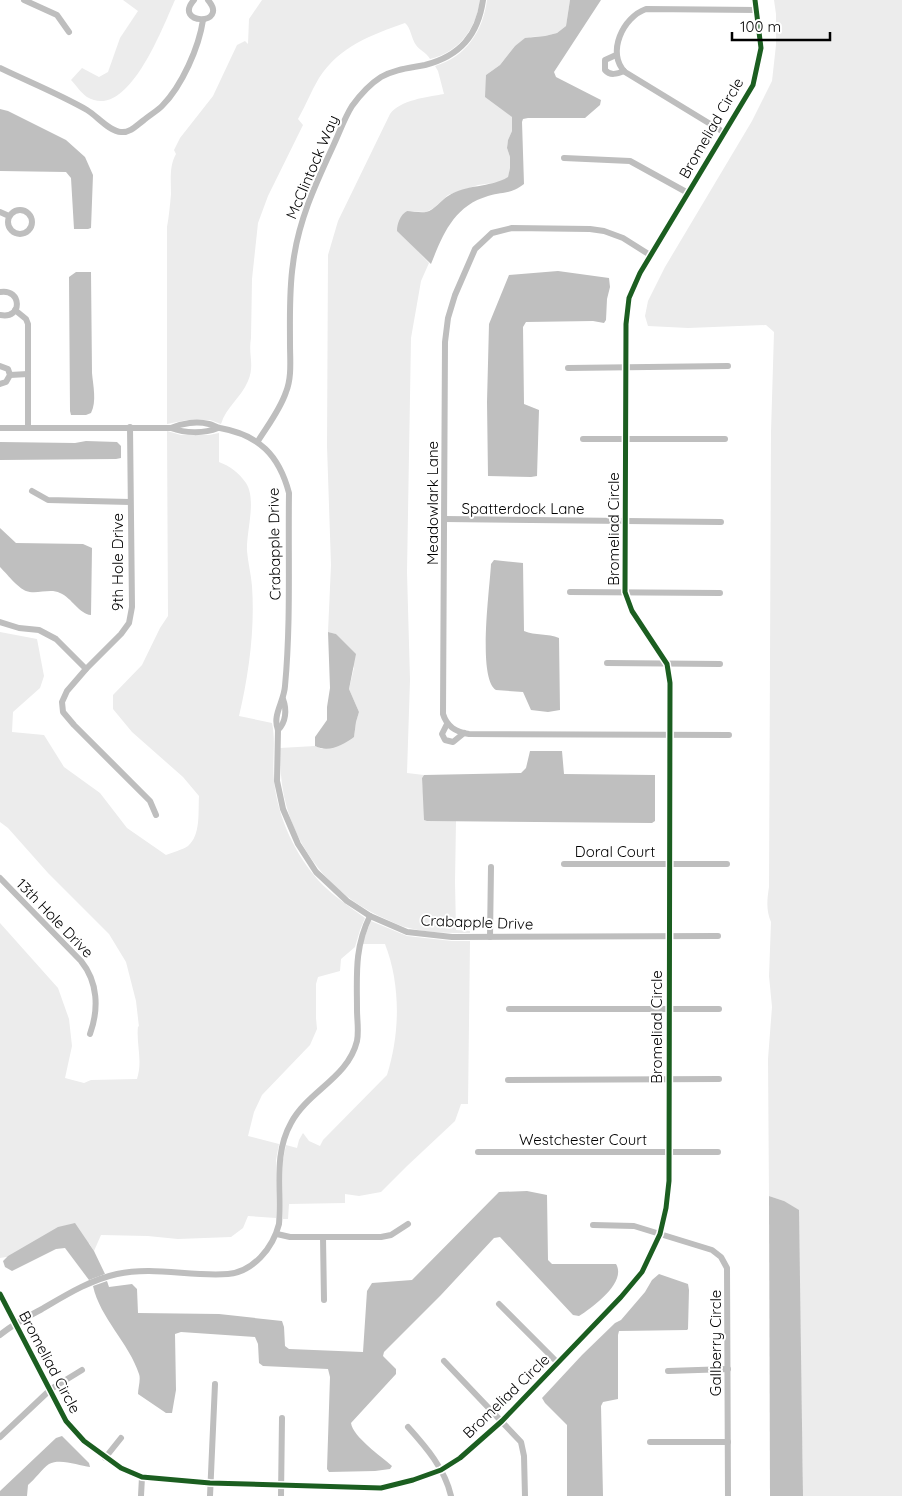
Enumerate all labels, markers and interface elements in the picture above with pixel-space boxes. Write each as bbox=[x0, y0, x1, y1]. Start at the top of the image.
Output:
scale bar bbox=[732, 10, 830, 42]
text: 100 m bbox=[740, 17, 781, 36]
street label: Bromeliad Circle bbox=[674, 74, 748, 182]
street label: McClintock Way bbox=[282, 112, 342, 222]
street label: Meadowlark Lane bbox=[423, 441, 442, 565]
street label: Bromeliad Circle bbox=[604, 472, 623, 586]
street label: Crabapple Drive bbox=[264, 487, 284, 601]
street label: Spatterdock Lane bbox=[462, 499, 584, 518]
street label: 9th Hole Drive bbox=[108, 513, 127, 611]
street label: Doral Court bbox=[575, 842, 655, 861]
street label: 13th Hole Drive bbox=[12, 874, 98, 962]
street label: Crabapple Drive bbox=[420, 911, 534, 933]
street label: Bromeliad Circle bbox=[647, 970, 666, 1084]
street label: Westchester Court bbox=[519, 1130, 647, 1149]
street label: Gallberry Circle bbox=[706, 1290, 725, 1396]
street label: Bromeliad Circle bbox=[15, 1307, 85, 1417]
street label: Bromeliad Circle bbox=[459, 1350, 553, 1442]

